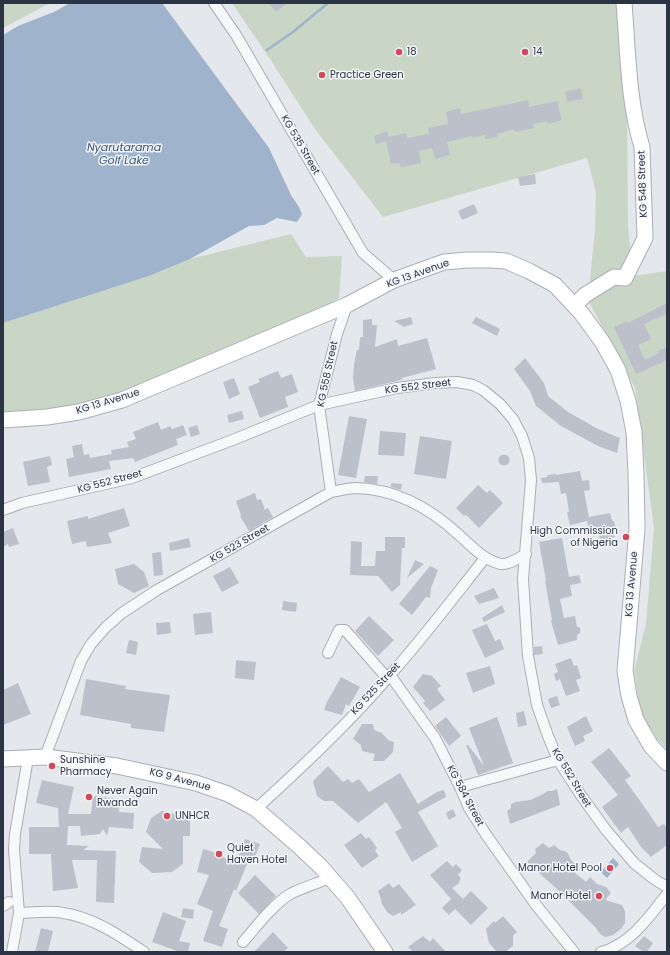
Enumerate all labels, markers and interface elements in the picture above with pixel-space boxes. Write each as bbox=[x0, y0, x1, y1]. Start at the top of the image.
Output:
place label: 18 bbox=[407, 46, 417, 58]
place label: 14 bbox=[533, 46, 542, 58]
marker: 18 bbox=[394, 47, 404, 57]
marker: 14 bbox=[520, 47, 530, 57]
place label: Practice Green bbox=[330, 69, 404, 81]
marker: Practice Green bbox=[317, 70, 327, 80]
street label: KG 535 Street bbox=[278, 113, 322, 177]
water label: Nyarutarama Golf Lake bbox=[87, 141, 161, 167]
street label: KG 548 Street bbox=[636, 150, 650, 218]
street label: KG 13 Avenue bbox=[385, 257, 451, 291]
street label: KG 558 Street bbox=[315, 340, 341, 408]
street label: KG 552 Street bbox=[384, 377, 452, 397]
street label: KG 13 Avenue bbox=[75, 387, 141, 417]
street label: KG 552 Street bbox=[76, 468, 144, 496]
street label: KG 523 Street bbox=[208, 522, 272, 566]
place label: High Commission of Nigeria bbox=[530, 525, 618, 548]
marker: High Commission of Nigeria bbox=[621, 532, 631, 542]
street label: KG 13 Avenue bbox=[623, 551, 641, 617]
street label: KG 525 Street bbox=[349, 661, 403, 717]
street label: KG 552 Street bbox=[549, 746, 593, 810]
place label: Sunshine Pharmacy bbox=[60, 754, 111, 778]
marker: Sunshine Pharmacy bbox=[47, 761, 57, 771]
street label: KG 584 Street bbox=[444, 763, 486, 829]
street label: KG 9 Avenue bbox=[148, 766, 212, 794]
place label: Never Again Rwanda bbox=[97, 785, 158, 808]
marker: Never Again Rwanda bbox=[84, 792, 94, 802]
place label: UNHCR bbox=[175, 810, 209, 822]
marker: UNHCR bbox=[162, 811, 172, 821]
place label: Quiet Haven Hotel bbox=[227, 842, 287, 866]
marker: Quiet Haven Hotel bbox=[214, 849, 224, 859]
place label: Manor Hotel Pool bbox=[518, 862, 602, 874]
marker: Manor Hotel Pool bbox=[605, 863, 615, 873]
place label: Manor Hotel bbox=[531, 890, 591, 902]
marker: Manor Hotel bbox=[594, 891, 604, 901]

